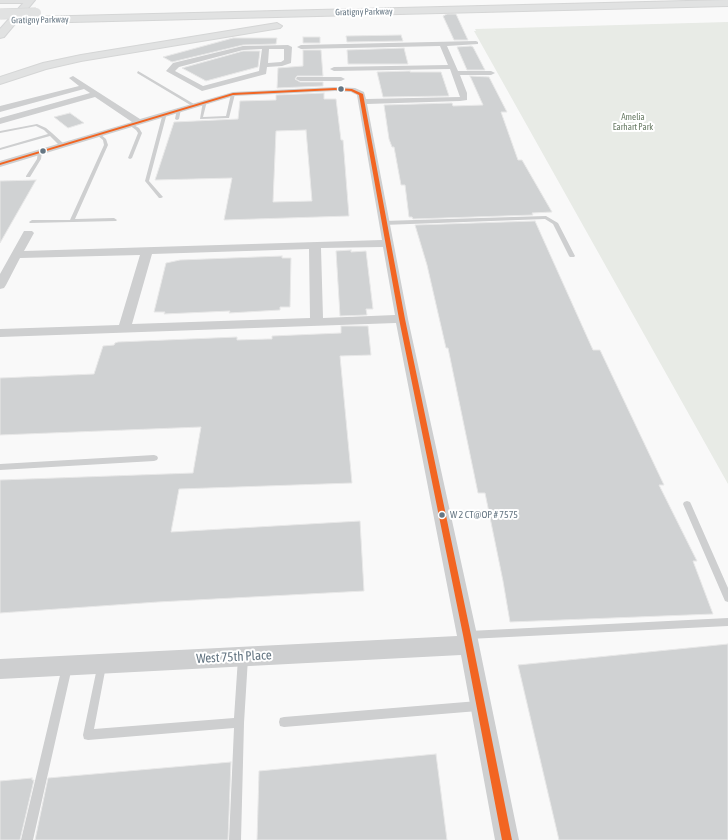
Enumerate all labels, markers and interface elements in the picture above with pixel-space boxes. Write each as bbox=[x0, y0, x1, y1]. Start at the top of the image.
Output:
street label: Gratigny Parkway bbox=[335, 6, 393, 18]
street label: Gratigny Parkway bbox=[11, 14, 69, 26]
unlabelled marker bbox=[336, 84, 346, 94]
park label: Amelia Earhart Park bbox=[613, 112, 653, 133]
unlabelled marker bbox=[38, 146, 48, 156]
place label: W 2 CT@OP # 7575 bbox=[450, 509, 518, 521]
marker: W 2 CT@OP # 7575 bbox=[437, 510, 447, 520]
street label: West 75th Place bbox=[196, 647, 272, 667]

